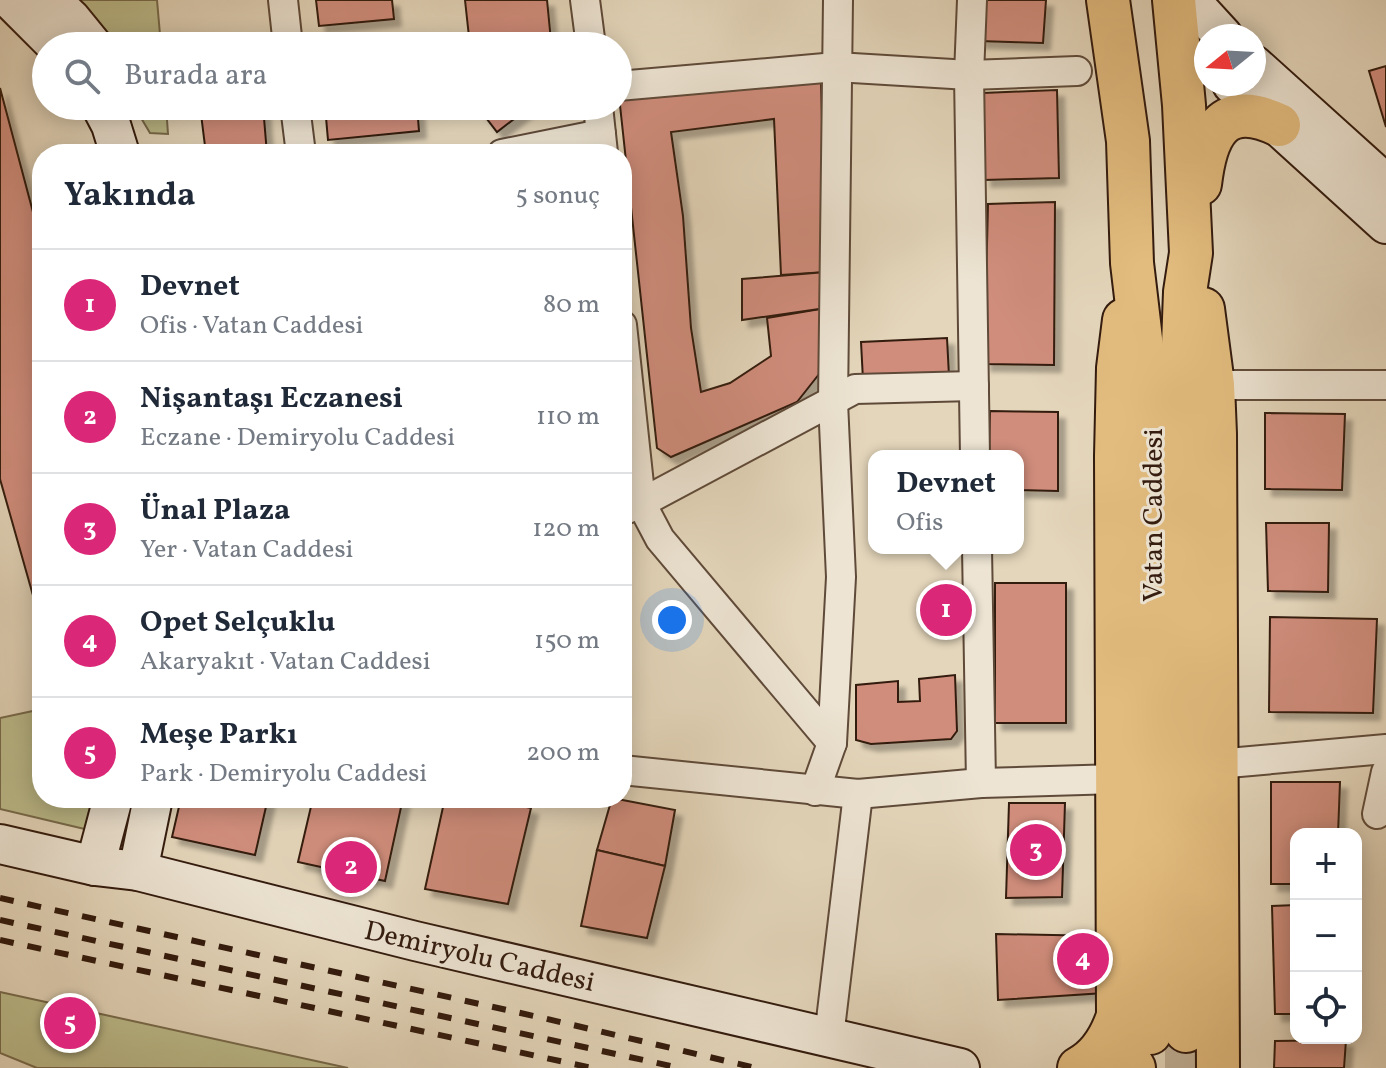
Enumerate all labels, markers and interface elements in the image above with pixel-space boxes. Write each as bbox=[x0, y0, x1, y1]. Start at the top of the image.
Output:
north arrow bbox=[1194, 24, 1266, 96]
search box bbox=[32, 32, 632, 120]
icon: search bbox=[60, 54, 104, 98]
text: Burada ara bbox=[124, 55, 267, 97]
text: Yakında bbox=[64, 173, 196, 220]
text: 5 sonuç bbox=[516, 178, 600, 214]
text: Devnet bbox=[140, 266, 240, 308]
text: 1 bbox=[85, 287, 95, 323]
text: 80 m bbox=[543, 287, 600, 323]
text: Ofis · Vatan Caddesi bbox=[140, 308, 363, 344]
text: Nişantaşı Eczanesi bbox=[140, 378, 403, 420]
text: 2 bbox=[83, 399, 97, 435]
text: 110 m bbox=[536, 399, 600, 435]
text: Eczane · Demiryolu Caddesi bbox=[140, 420, 455, 456]
street label: Vatan Caddesi bbox=[1135, 428, 1174, 602]
popup bbox=[868, 450, 1024, 554]
text: Devnet bbox=[896, 463, 996, 505]
text: Ünal Plaza bbox=[140, 490, 290, 532]
text: Ofis bbox=[896, 505, 943, 541]
text: 3 bbox=[83, 511, 97, 547]
text: 120 m bbox=[532, 511, 600, 547]
text: Yer · Vatan Caddesi bbox=[140, 532, 353, 568]
pin: 1 bbox=[920, 580, 972, 640]
your location bbox=[652, 600, 692, 640]
text: Opet Selçuklu bbox=[140, 602, 335, 644]
text: 4 bbox=[82, 623, 98, 659]
text: 150 m bbox=[534, 623, 600, 659]
text: Akaryakıt · Vatan Caddesi bbox=[140, 644, 431, 680]
text: Meşe Parkı bbox=[140, 714, 298, 756]
text: 5 bbox=[84, 735, 96, 771]
text: 200 m bbox=[526, 735, 600, 771]
text: Park · Demiryolu Caddesi bbox=[140, 756, 427, 792]
pin: 3 bbox=[1010, 820, 1062, 880]
map controls bbox=[1290, 828, 1362, 1044]
button: + bbox=[1290, 828, 1362, 900]
pin: 2 bbox=[325, 837, 377, 897]
button: − bbox=[1290, 900, 1362, 972]
street label: Demiryolu Caddesi bbox=[360, 912, 599, 1003]
pin: 4 bbox=[1057, 929, 1109, 989]
button: locate bbox=[1290, 972, 1362, 1044]
pin: 5 bbox=[44, 993, 96, 1053]

